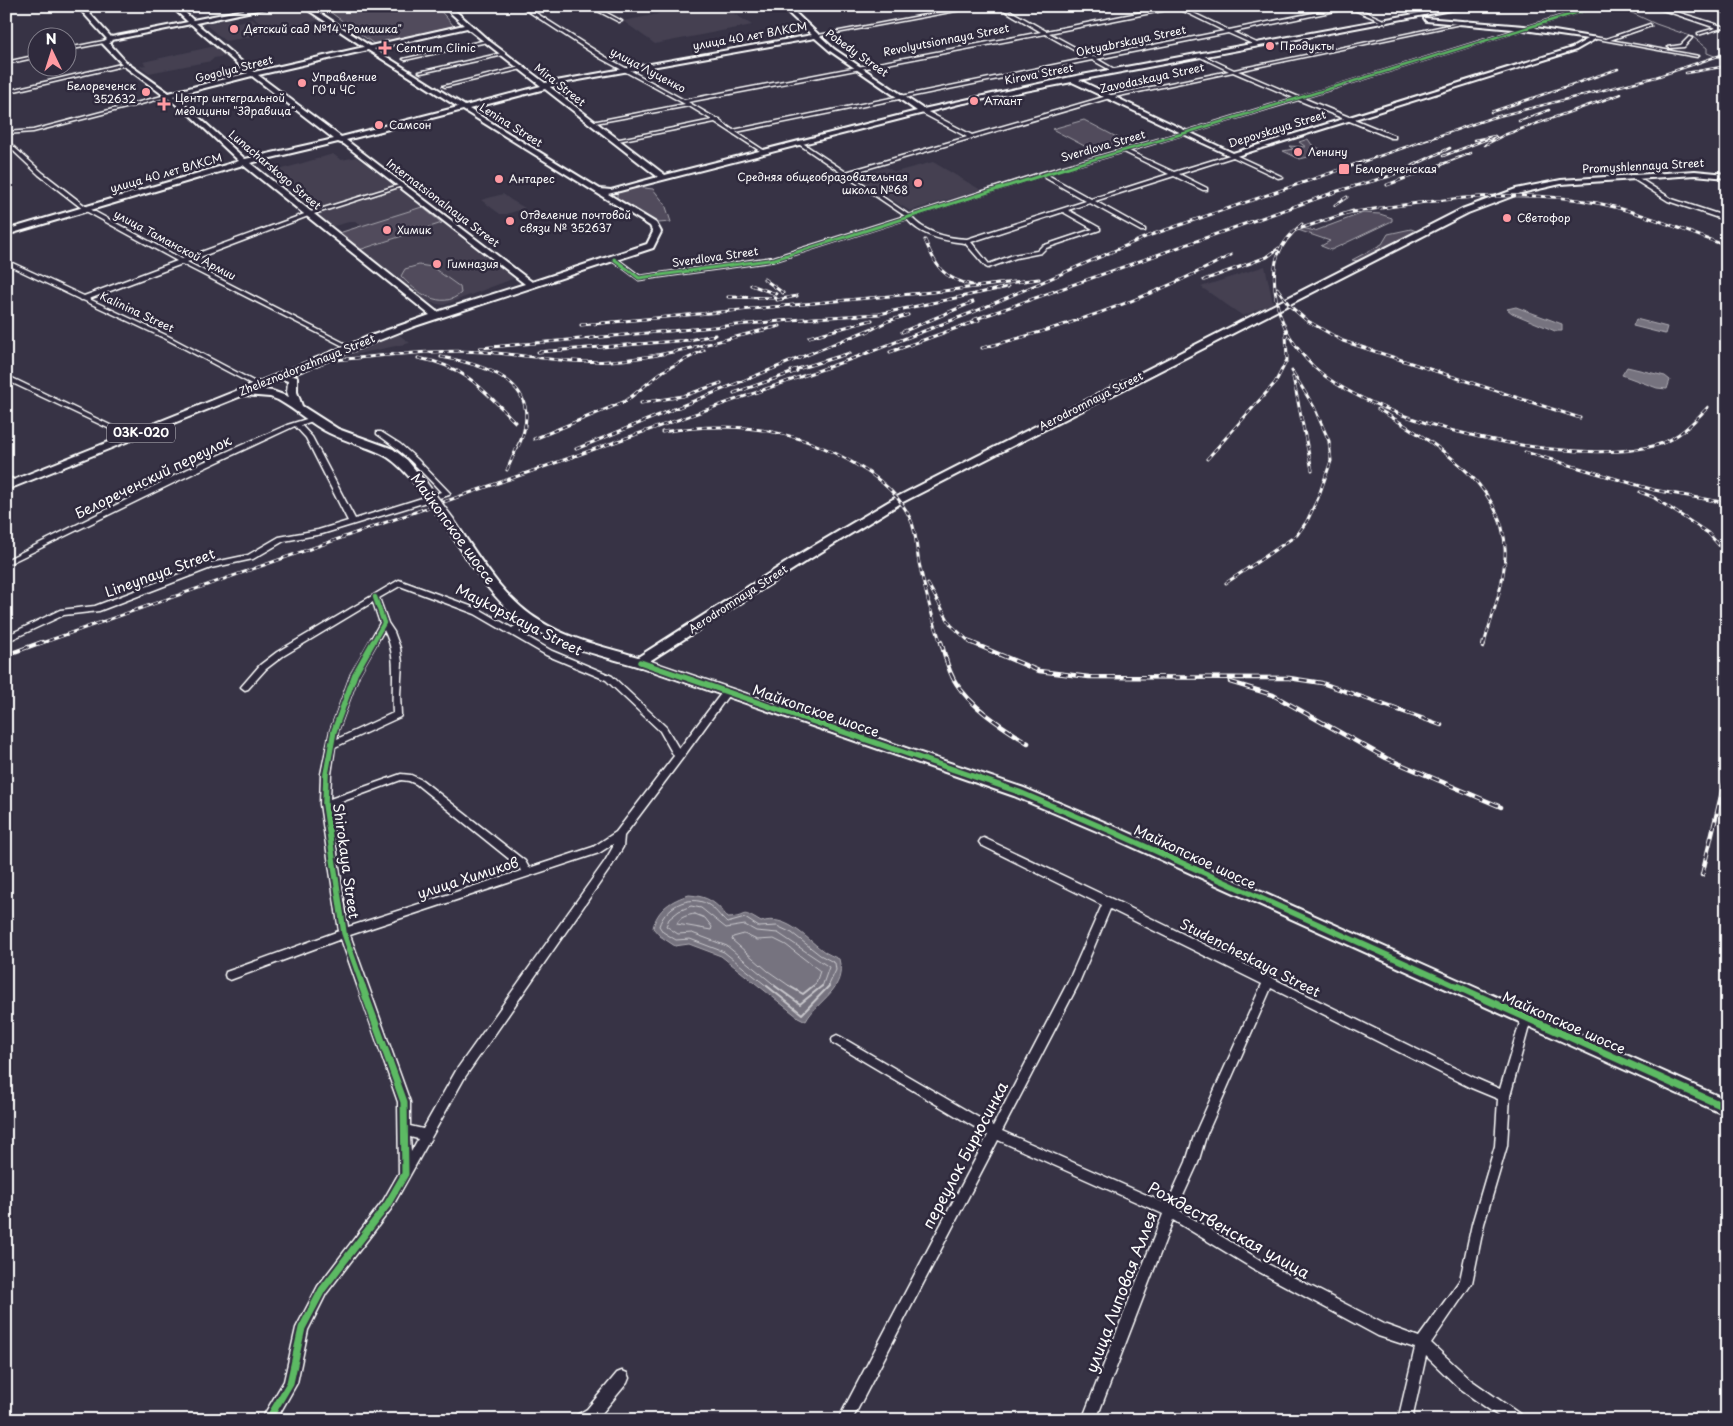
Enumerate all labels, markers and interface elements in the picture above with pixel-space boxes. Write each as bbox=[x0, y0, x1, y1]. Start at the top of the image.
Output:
street label: улица 40 лет ВЛКСМ bbox=[691, 17, 808, 54]
street label: Revolyutsionnaya Street bbox=[881, 19, 1011, 60]
place label: Детский сад №14 "Ромашка" bbox=[243, 20, 402, 37]
street label: Oktyabrskaya Street bbox=[1074, 20, 1188, 60]
marker: Детский сад №14 "Ромашка" bbox=[228, 23, 240, 35]
street label: Pobedy Street bbox=[822, 25, 893, 81]
north arrow bbox=[28, 28, 78, 78]
text: N bbox=[45, 28, 57, 49]
place label: Продукты bbox=[1280, 37, 1334, 54]
place label: Centrum Clinic bbox=[396, 39, 476, 56]
marker: Продукты bbox=[1264, 40, 1276, 52]
marker: Centrum Clinic bbox=[378, 41, 392, 55]
street label: улица Луценко bbox=[607, 42, 689, 97]
street label: Gogolya Street bbox=[193, 51, 275, 86]
street label: Kirova Street bbox=[1003, 58, 1075, 89]
street label: Zavodaskaya Street bbox=[1098, 58, 1206, 97]
street label: Mira Street bbox=[531, 59, 590, 110]
place label: Управление ГО и ЧС bbox=[312, 68, 377, 98]
place label: Белореченск 352632 bbox=[67, 77, 136, 107]
marker: Управление ГО и ЧС bbox=[296, 77, 308, 89]
marker: Белореченск 352632 bbox=[140, 86, 152, 98]
place label: Центр интегральной медицины "Здравица" bbox=[175, 89, 295, 119]
place label: Атлант bbox=[984, 92, 1023, 109]
marker: Атлант bbox=[968, 95, 980, 107]
marker: Центр интегральной медицины "Здравица" bbox=[157, 97, 171, 111]
street label: Lenina Street bbox=[476, 98, 547, 151]
street label: Depovskaya Street bbox=[1226, 105, 1328, 151]
place label: Самсон bbox=[389, 116, 431, 133]
marker: Самсон bbox=[373, 119, 385, 131]
street label: Sverdlova Street bbox=[1059, 125, 1148, 166]
street label: Lunacharskogo Street bbox=[225, 126, 326, 214]
place label: Ленину bbox=[1308, 143, 1348, 160]
marker: Ленину bbox=[1292, 146, 1304, 158]
street label: улица 40 лет ВЛКСМ bbox=[108, 148, 224, 197]
street label: Internatsionalnaya Street bbox=[383, 154, 504, 251]
street label: Promyshlennaya Street bbox=[1581, 154, 1705, 177]
place label: Белореченская bbox=[1355, 160, 1437, 177]
marker: Белореченская bbox=[1337, 162, 1351, 176]
place label: Средняя общеобразовательная школа №68 bbox=[737, 168, 908, 198]
place label: Антарес bbox=[509, 170, 555, 187]
marker: Антарес bbox=[493, 173, 505, 185]
marker: Средняя общеобразовательная школа №68 bbox=[912, 177, 924, 189]
street label: улица Таманской Армии bbox=[111, 205, 239, 284]
place label: Отделение почтовой связи № 352637 bbox=[520, 206, 631, 236]
place label: Светофор bbox=[1517, 209, 1570, 226]
marker: Светофор bbox=[1501, 212, 1513, 224]
marker: Отделение почтовой связи № 352637 bbox=[504, 215, 516, 227]
place label: Химик bbox=[397, 221, 432, 238]
marker: Химик bbox=[381, 224, 393, 236]
street label: Sverdlova Street bbox=[671, 242, 760, 271]
place label: Гимназия bbox=[447, 255, 499, 272]
marker: Гимназия bbox=[431, 258, 443, 270]
street label: Kalinina Street bbox=[97, 287, 178, 336]
street label: Zheleznodorozhnaya Street bbox=[236, 329, 378, 400]
street label: Aerodromnaya Street bbox=[1036, 367, 1146, 434]
road number: 03К-020 bbox=[107, 423, 175, 442]
street label: Белореченский переулок bbox=[71, 429, 235, 524]
street label: Майкопское шоссе bbox=[406, 469, 501, 589]
street label: Lineynaya Street bbox=[102, 543, 218, 602]
street label: Aerodromnaya Street bbox=[685, 560, 791, 637]
street label: Maykopskaya Street bbox=[452, 579, 586, 661]
street label: Майкопское шоссе bbox=[750, 679, 882, 742]
street label: Shirokaya Street bbox=[328, 802, 365, 920]
street label: Майкопское шоссе bbox=[1131, 819, 1260, 894]
street label: улица Химиков bbox=[414, 851, 521, 904]
street label: Studencheskaya Street bbox=[1176, 913, 1324, 1002]
street label: Майкопское шоссе bbox=[1499, 986, 1629, 1059]
street label: переулок Бирюсинка bbox=[915, 1077, 1013, 1233]
street label: Рождественская улица bbox=[1144, 1175, 1315, 1284]
street label: улица Липовая Аллея bbox=[1078, 1207, 1162, 1376]

